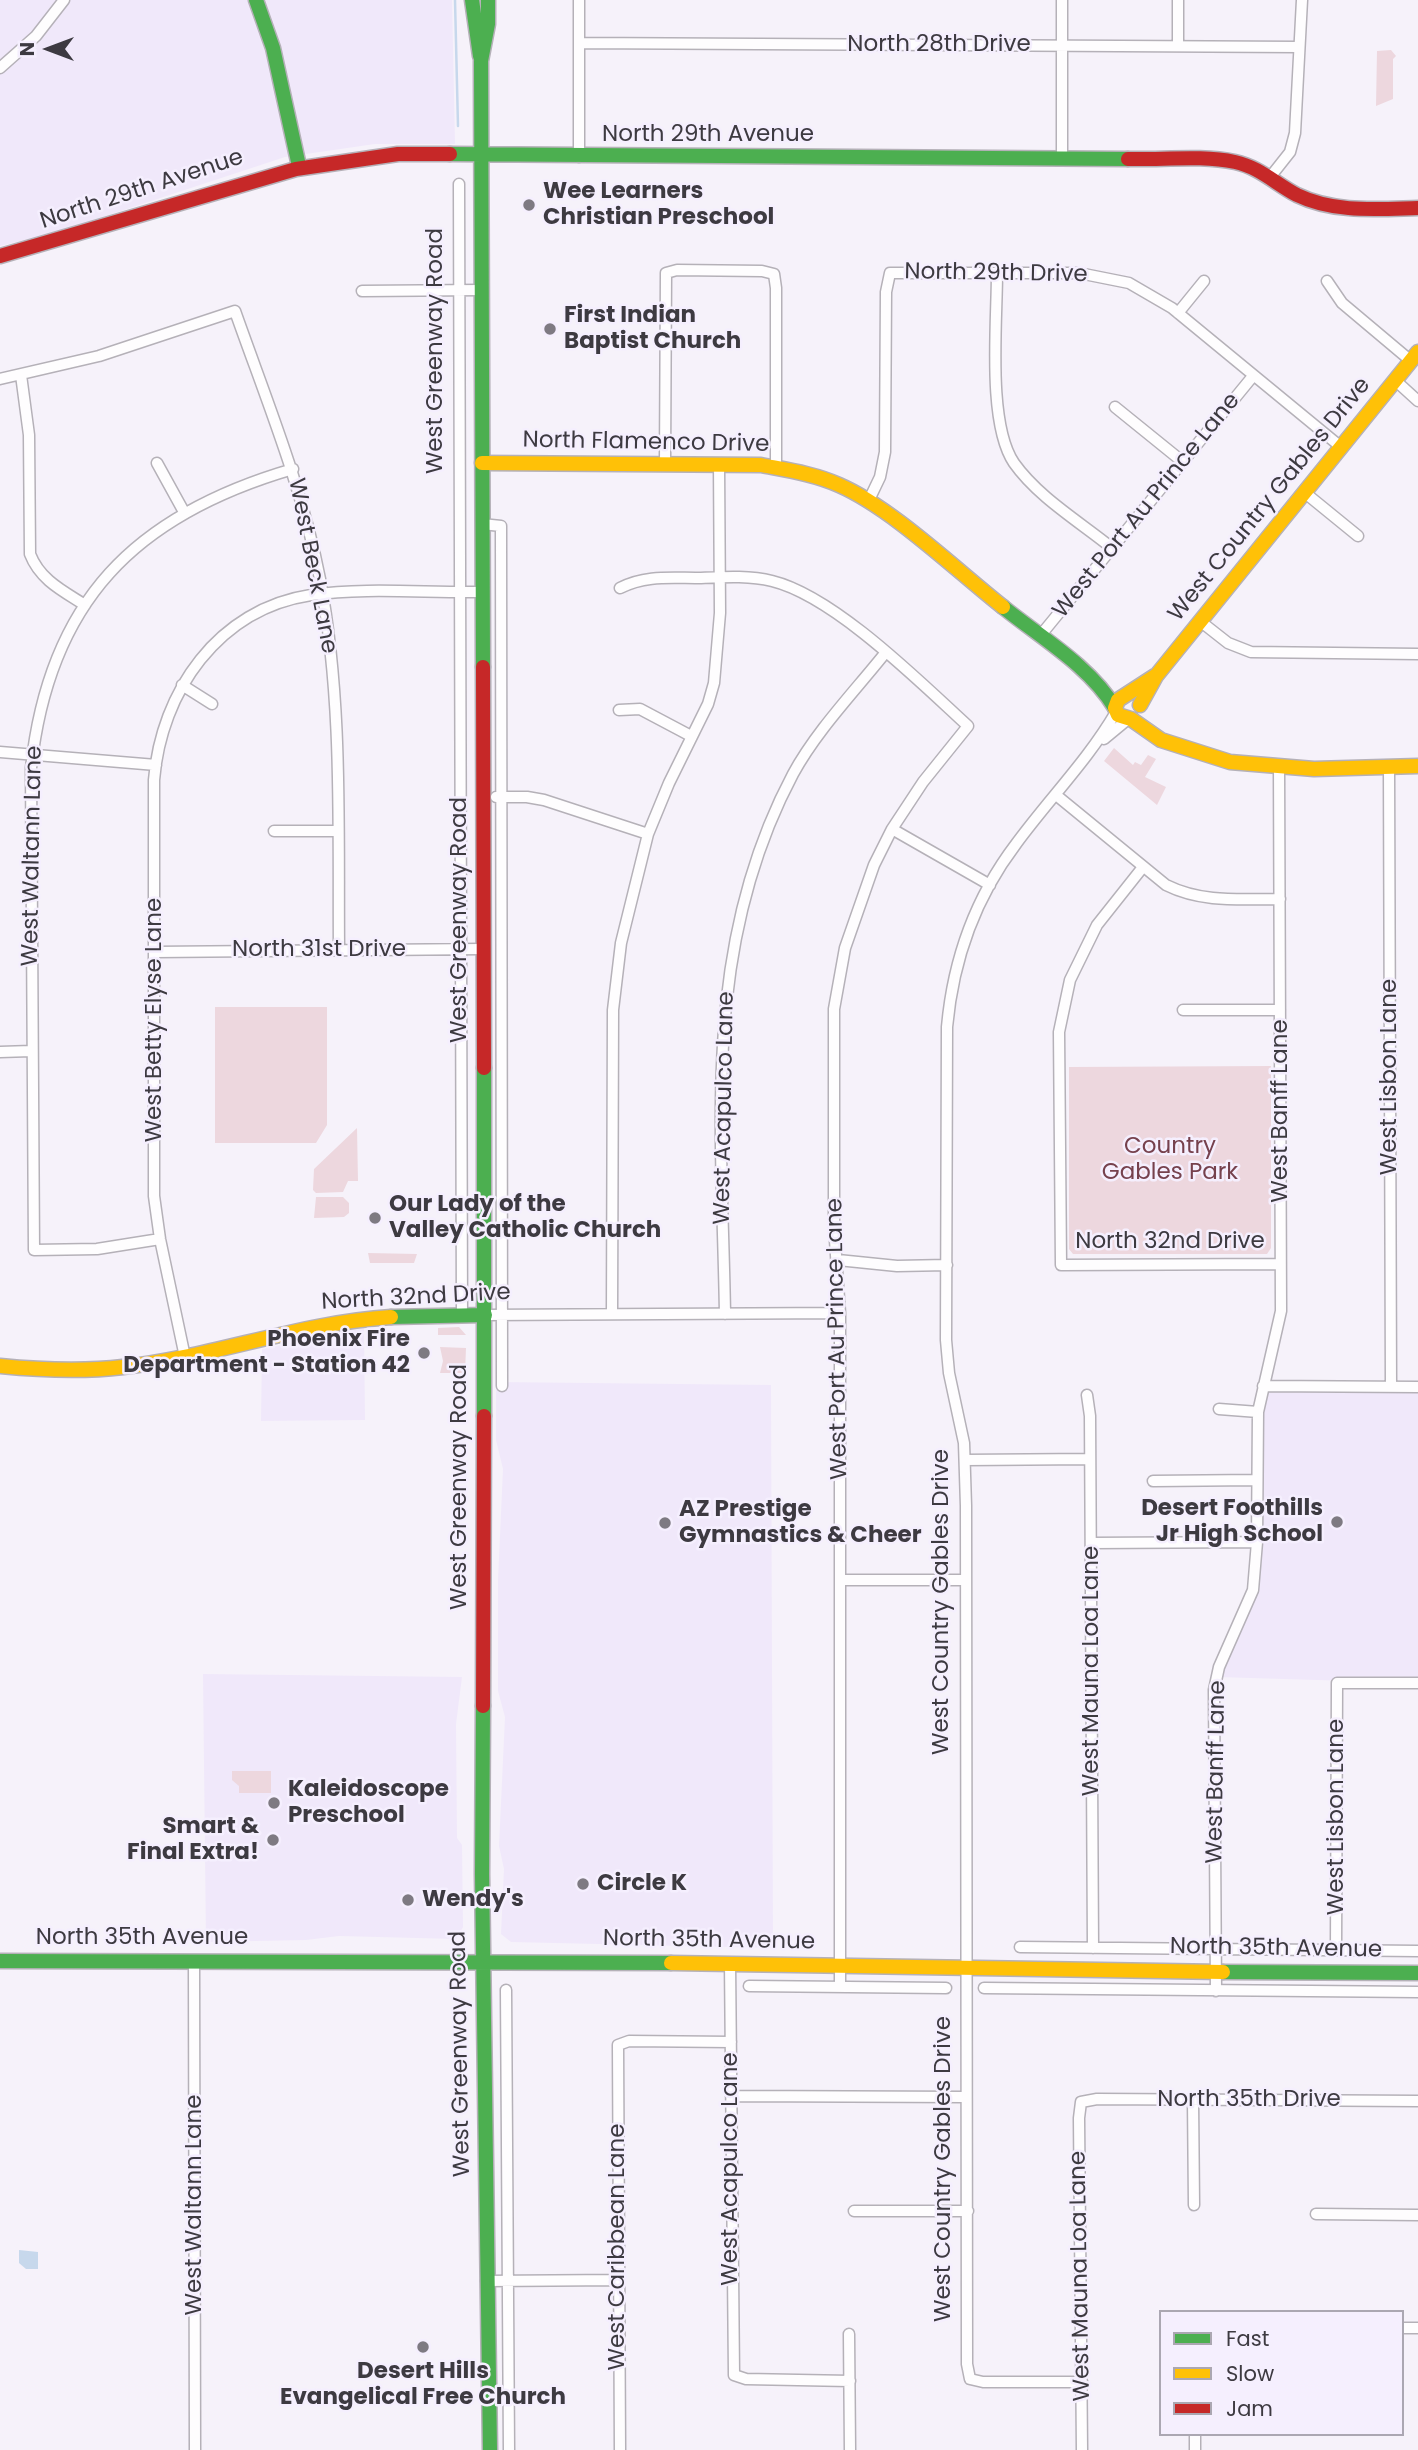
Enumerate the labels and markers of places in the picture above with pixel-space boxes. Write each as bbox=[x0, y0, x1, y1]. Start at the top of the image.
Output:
place label: Wee Learners Christian Preschool bbox=[543, 178, 774, 232]
marker: Wee Learners Christian Preschool bbox=[521, 197, 537, 213]
place label: First Indian Baptist Church bbox=[564, 302, 741, 356]
marker: First Indian Baptist Church bbox=[542, 321, 558, 337]
place label: Our Lady of the Valley Catholic Church bbox=[389, 1191, 661, 1245]
marker: Our Lady of the Valley Catholic Church bbox=[367, 1210, 383, 1226]
place label: Phoenix Fire Department - Station 42 bbox=[123, 1326, 410, 1380]
marker: Phoenix Fire Department - Station 42 bbox=[416, 1345, 432, 1361]
place label: Desert Foothills Jr High School bbox=[1141, 1495, 1323, 1549]
place label: AZ Prestige Gymnastics & Cheer bbox=[679, 1496, 922, 1550]
marker: Desert Foothills Jr High School bbox=[1329, 1514, 1345, 1530]
marker: AZ Prestige Gymnastics & Cheer bbox=[657, 1515, 673, 1531]
place label: Kaleidoscope Preschool bbox=[288, 1776, 449, 1830]
marker: Kaleidoscope Preschool bbox=[266, 1795, 282, 1811]
place label: Smart & Final Extra! bbox=[127, 1813, 259, 1867]
marker: Smart & Final Extra! bbox=[265, 1832, 281, 1848]
place label: Circle K bbox=[597, 1870, 687, 1898]
marker: Circle K bbox=[575, 1876, 591, 1892]
place label: Wendy's bbox=[422, 1886, 524, 1914]
marker: Wendy's bbox=[400, 1892, 416, 1908]
marker: Desert Hills Evangelical Free Church bbox=[415, 2339, 431, 2355]
place label: Desert Hills Evangelical Free Church bbox=[280, 2358, 566, 2412]

